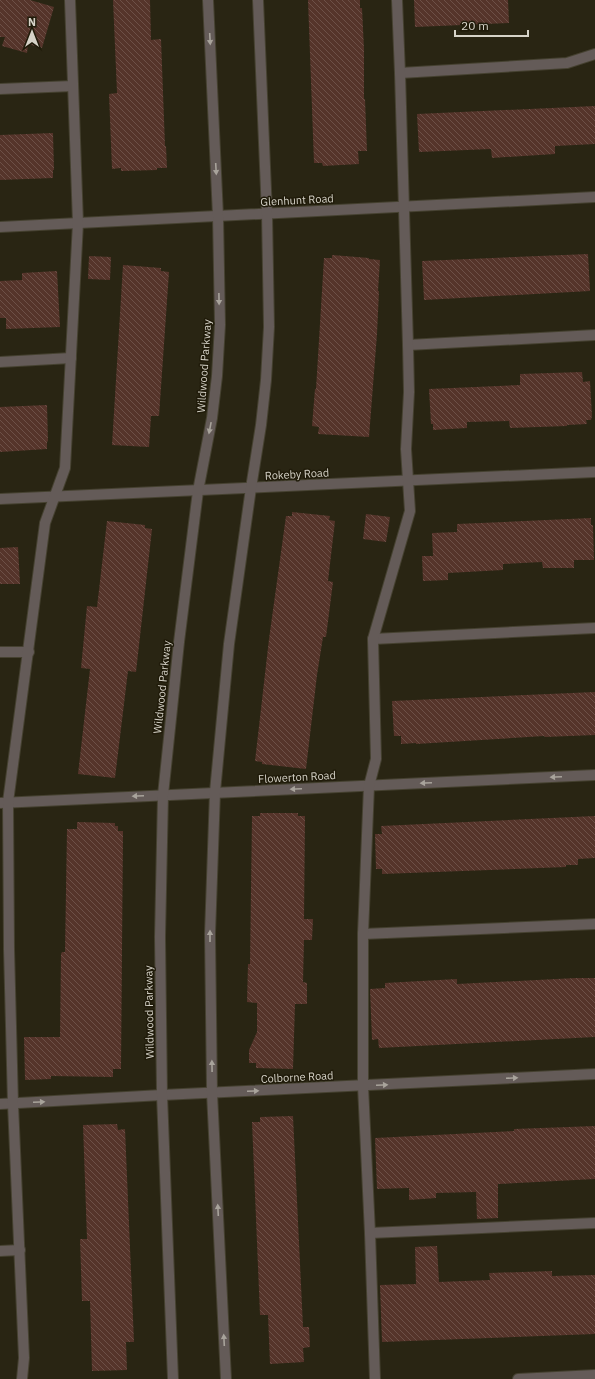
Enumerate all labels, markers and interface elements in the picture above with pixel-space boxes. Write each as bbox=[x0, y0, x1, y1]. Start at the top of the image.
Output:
north arrow bbox=[12, 12, 52, 52]
scale bar bbox=[455, 12, 528, 38]
text: N bbox=[28, 15, 36, 29]
text: 20 m bbox=[461, 18, 489, 33]
one-way arrow bbox=[206, 33, 213, 45]
one-way arrow bbox=[213, 163, 219, 176]
street label: Glenhunt Road bbox=[260, 191, 334, 209]
one-way arrow bbox=[216, 293, 222, 306]
street label: Wildwood Parkway bbox=[194, 318, 214, 413]
one-way arrow bbox=[207, 422, 213, 434]
street label: Rokeby Road bbox=[264, 465, 330, 483]
street label: Wildwood Parkway bbox=[150, 639, 174, 734]
street label: Flowerton Road bbox=[258, 768, 336, 786]
one-way arrow bbox=[549, 774, 562, 780]
one-way arrow bbox=[419, 780, 432, 786]
one-way arrow bbox=[289, 786, 302, 792]
one-way arrow bbox=[132, 792, 144, 799]
one-way arrow bbox=[207, 929, 213, 942]
street label: Wildwood Parkway bbox=[141, 965, 157, 1059]
one-way arrow bbox=[209, 1059, 215, 1072]
street label: Colborne Road bbox=[260, 1068, 334, 1086]
one-way arrow bbox=[506, 1075, 518, 1082]
one-way arrow bbox=[376, 1081, 388, 1088]
one-way arrow bbox=[247, 1088, 260, 1094]
one-way arrow bbox=[33, 1099, 45, 1106]
one-way arrow bbox=[214, 1204, 221, 1216]
one-way arrow bbox=[221, 1333, 227, 1346]

